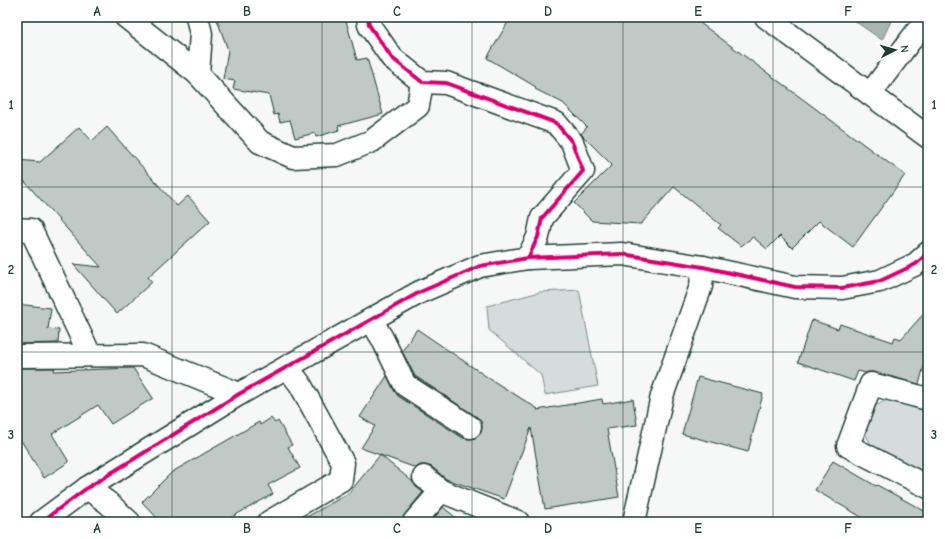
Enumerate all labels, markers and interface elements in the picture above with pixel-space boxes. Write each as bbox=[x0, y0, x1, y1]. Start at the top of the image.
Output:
text: A bbox=[93, 4, 101, 19]
text: B bbox=[243, 4, 251, 19]
text: C bbox=[393, 4, 401, 19]
text: D bbox=[544, 4, 552, 19]
text: E bbox=[694, 4, 702, 19]
text: F bbox=[844, 4, 852, 19]
north arrow bbox=[875, 30, 915, 70]
text: N bbox=[898, 45, 911, 53]
text: 1 bbox=[8, 97, 14, 112]
text: 1 bbox=[931, 97, 937, 112]
text: 2 bbox=[8, 262, 14, 277]
text: 2 bbox=[931, 262, 937, 277]
text: 3 bbox=[8, 427, 14, 442]
text: 3 bbox=[931, 427, 937, 442]
text: A bbox=[93, 521, 101, 536]
text: B bbox=[243, 521, 251, 536]
text: C bbox=[393, 521, 401, 536]
text: D bbox=[544, 521, 552, 536]
text: E bbox=[694, 521, 702, 536]
text: F bbox=[844, 521, 852, 536]

